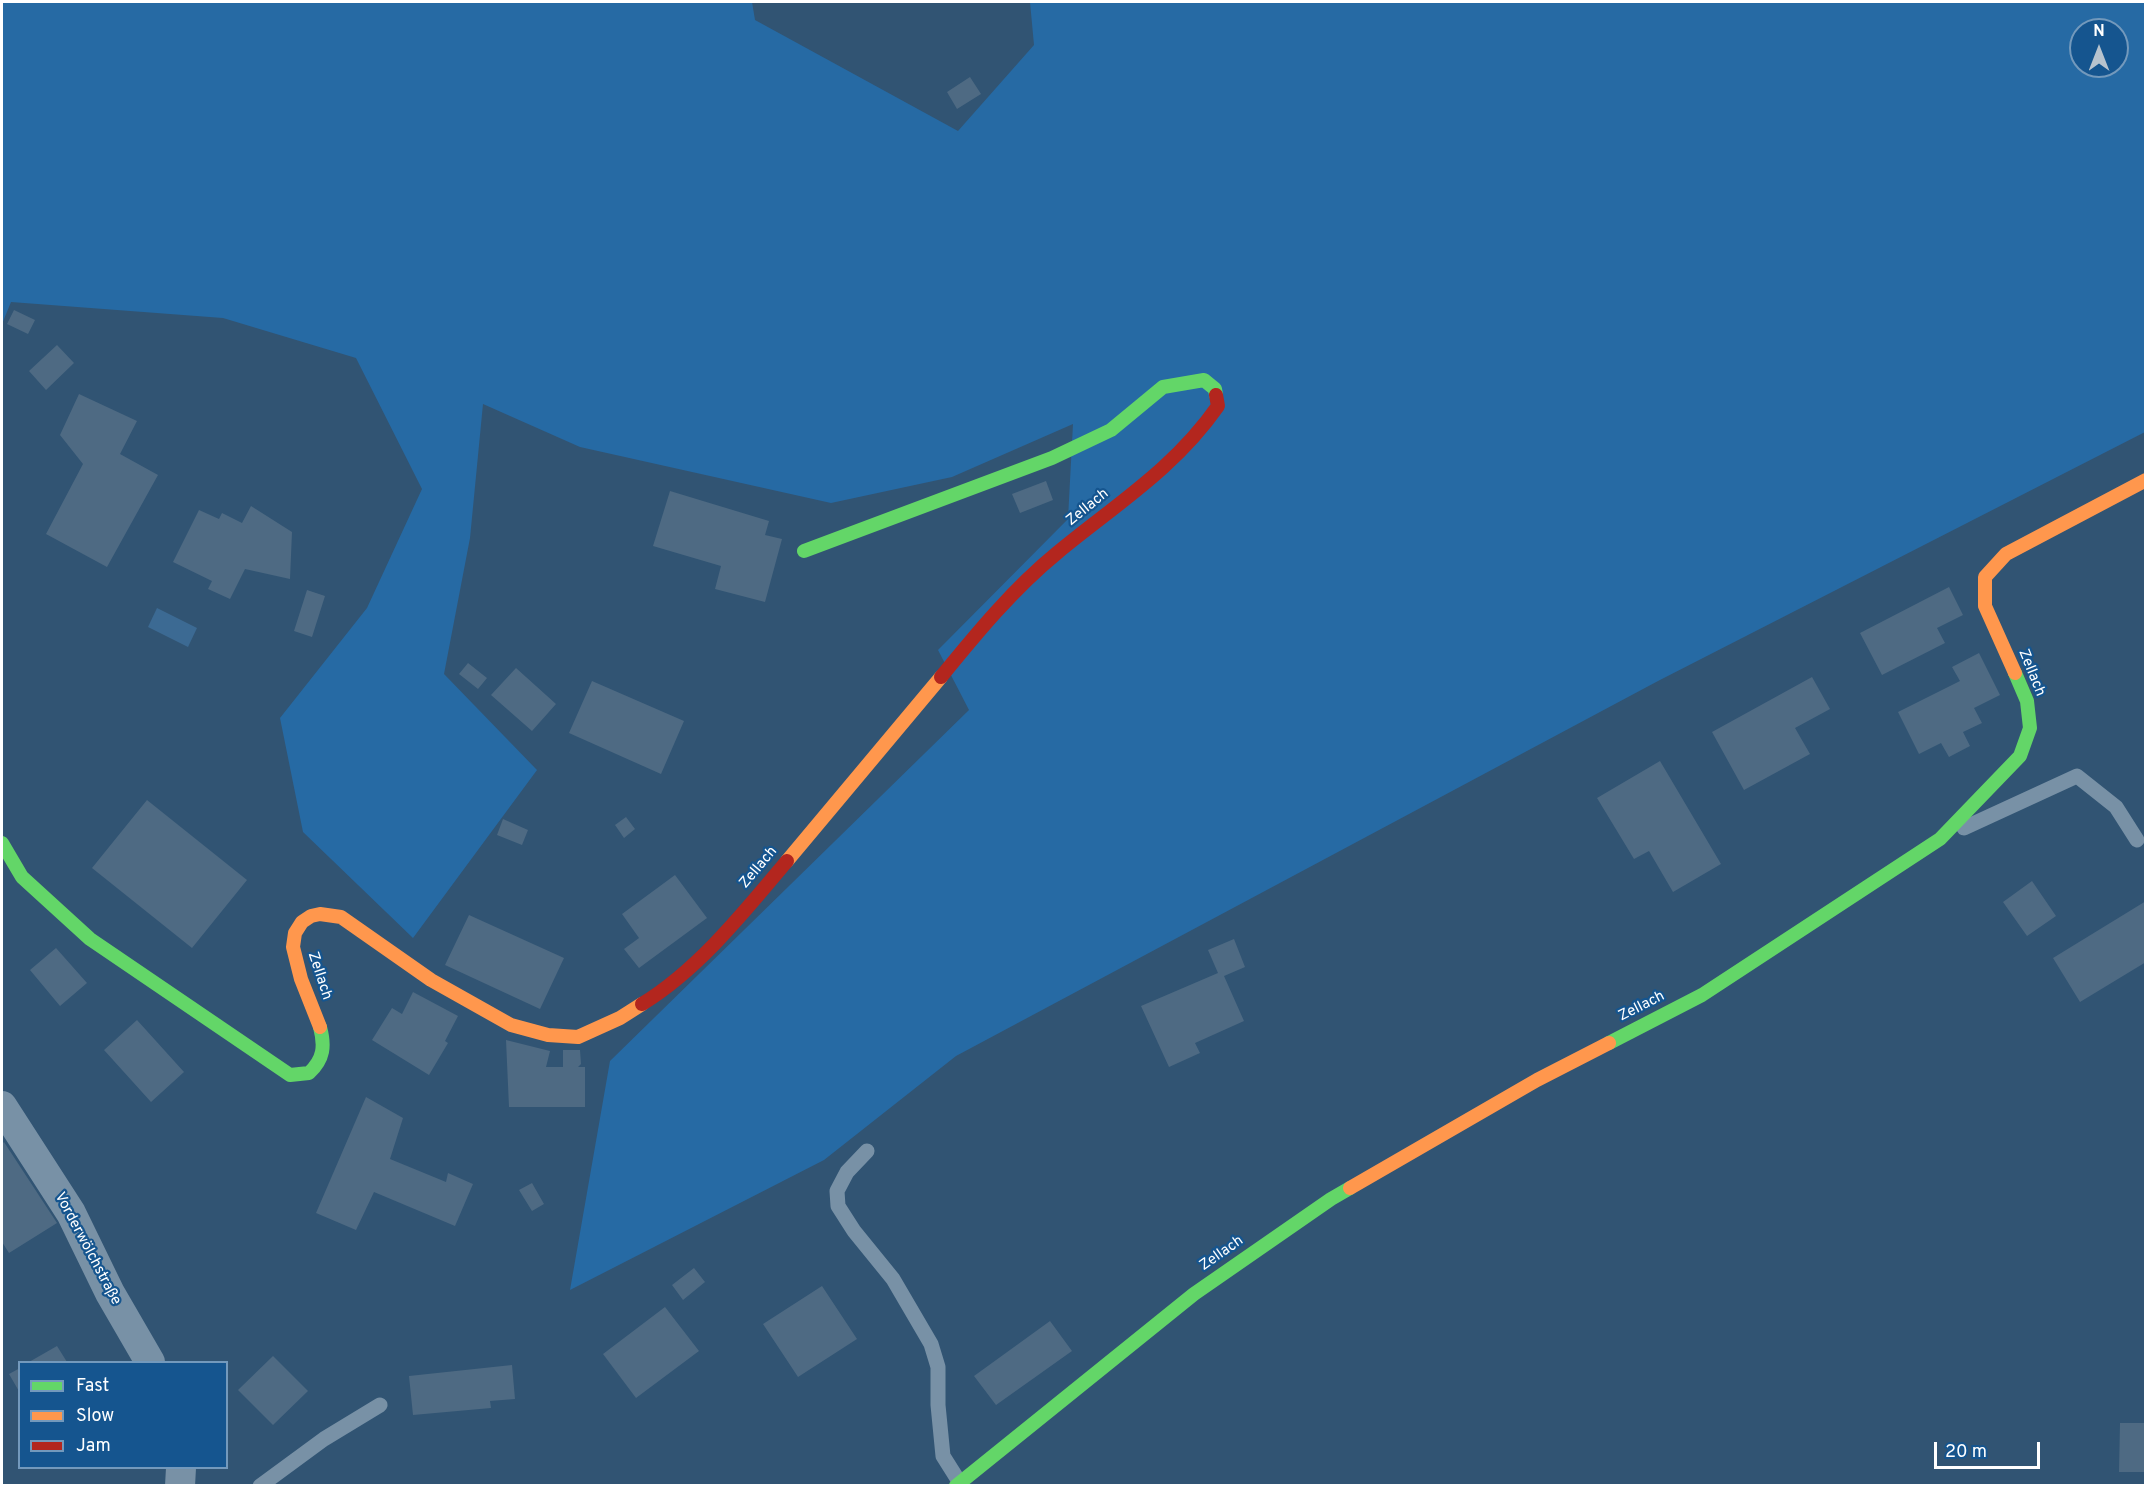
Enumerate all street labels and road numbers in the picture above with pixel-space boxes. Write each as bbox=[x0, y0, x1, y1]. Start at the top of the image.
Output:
street label: Zellach bbox=[1063, 485, 1113, 531]
street label: Zellach bbox=[2013, 647, 2049, 699]
street label: Zellach bbox=[736, 843, 782, 893]
street label: Zellach bbox=[303, 950, 335, 1002]
street label: Zellach bbox=[1616, 988, 1668, 1026]
street label: Vorderwölchstraße bbox=[50, 1190, 124, 1308]
street label: Zellach bbox=[1197, 1232, 1247, 1276]

